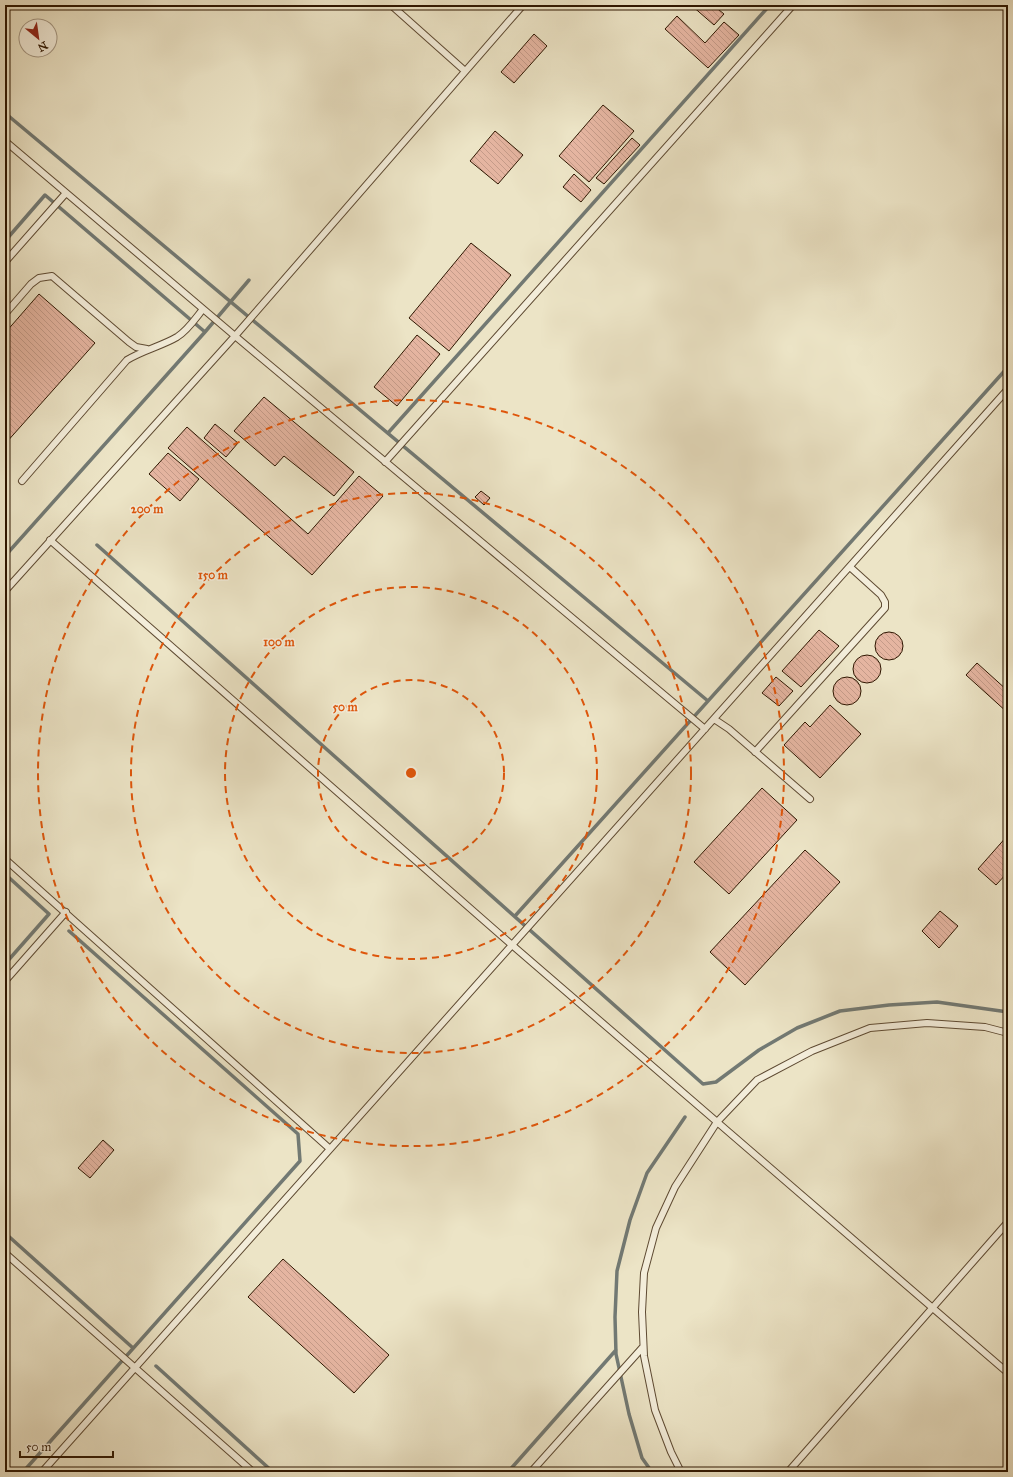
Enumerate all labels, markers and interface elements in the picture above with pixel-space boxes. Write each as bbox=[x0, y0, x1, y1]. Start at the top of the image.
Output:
north arrow bbox=[18, 18, 58, 58]
text: N bbox=[35, 38, 50, 55]
text: 200 m bbox=[131, 502, 164, 516]
text: 150 m bbox=[198, 568, 229, 582]
text: 100 m bbox=[263, 635, 296, 649]
text: 50 m bbox=[332, 700, 359, 714]
centre of rings bbox=[404, 766, 418, 780]
scale bar bbox=[20, 1433, 113, 1459]
text: 50 m bbox=[26, 1440, 51, 1454]

